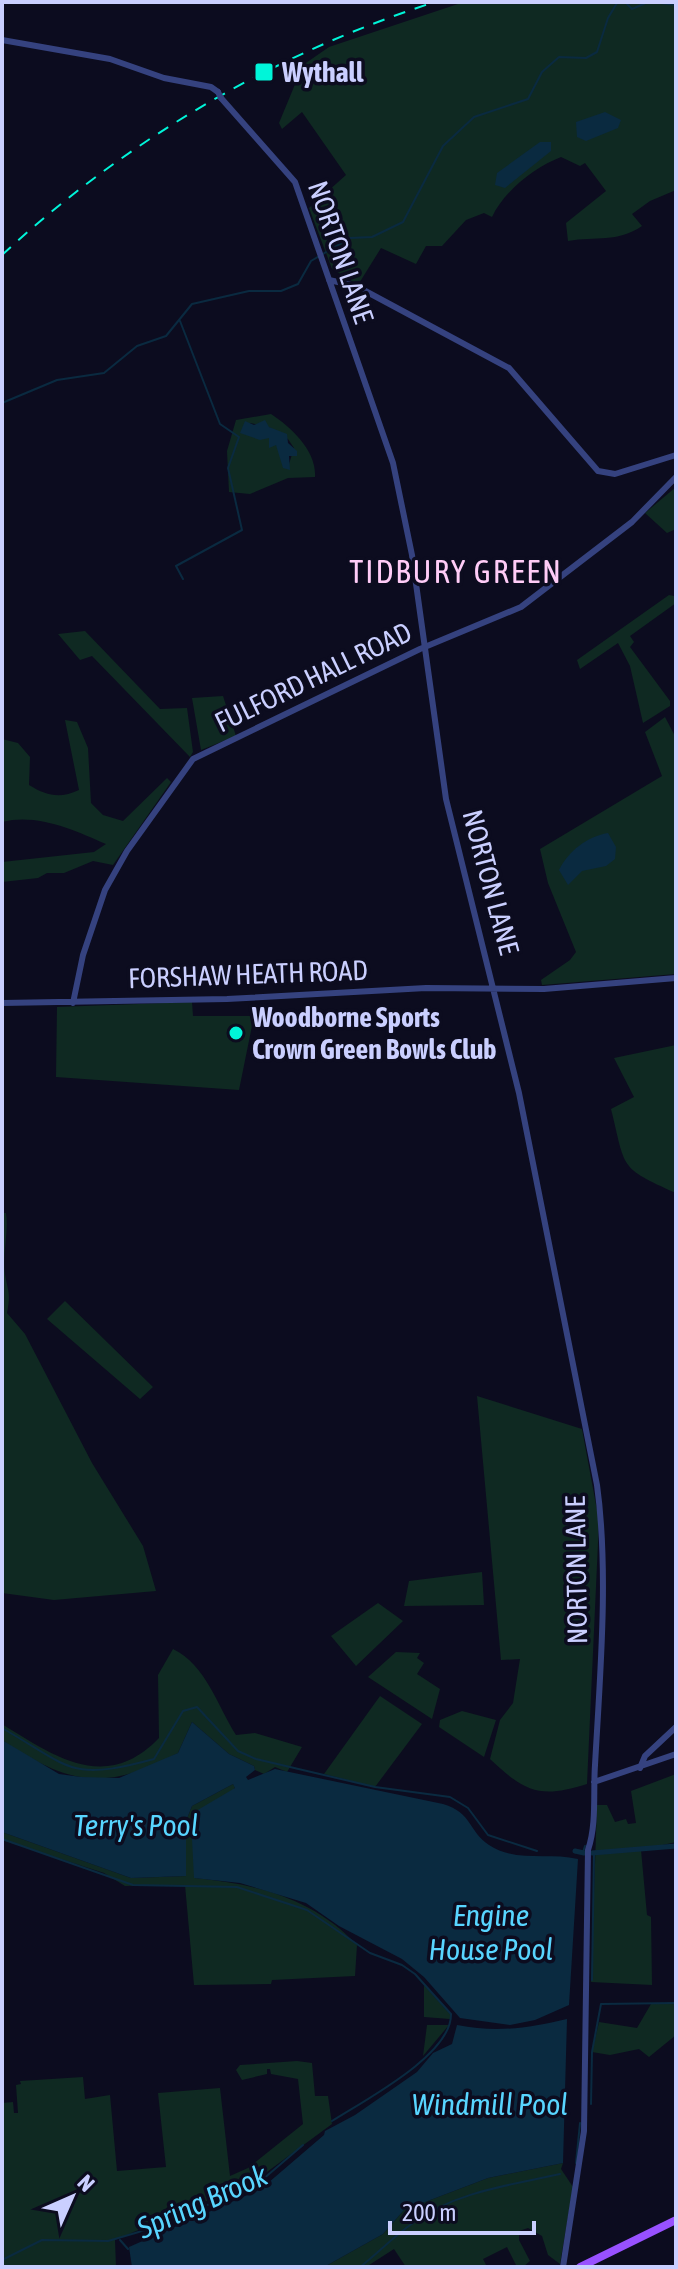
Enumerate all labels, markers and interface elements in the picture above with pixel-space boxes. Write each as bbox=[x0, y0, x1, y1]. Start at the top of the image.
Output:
place label: Wythall bbox=[281, 56, 364, 88]
marker: Wythall bbox=[253, 61, 275, 83]
street label: NORTON LANE bbox=[302, 177, 380, 327]
district label: TIDBURY GREEN bbox=[349, 553, 563, 590]
street label: FULFORD HALL ROAD bbox=[209, 616, 417, 738]
street label: NORTON LANE bbox=[456, 806, 526, 958]
street label: FORSHAW HEATH ROAD bbox=[128, 954, 368, 994]
place label: Woodborne Sports Crown Green Bowls Club bbox=[251, 1001, 497, 1065]
marker: Woodborne Sports Crown Green Bowls Club bbox=[227, 1024, 245, 1042]
street label: NORTON LANE bbox=[559, 1496, 593, 1644]
water label: Terry's Pool bbox=[73, 1808, 199, 1842]
water label: Engine House Pool bbox=[429, 1898, 553, 1966]
water label: Windmill Pool bbox=[412, 2087, 568, 2121]
north arrow bbox=[32, 2157, 112, 2237]
water label: Spring Brook bbox=[131, 2157, 273, 2245]
text: N bbox=[72, 2169, 100, 2197]
scale bar bbox=[390, 2185, 534, 2235]
text: 200 m bbox=[402, 2199, 456, 2226]

